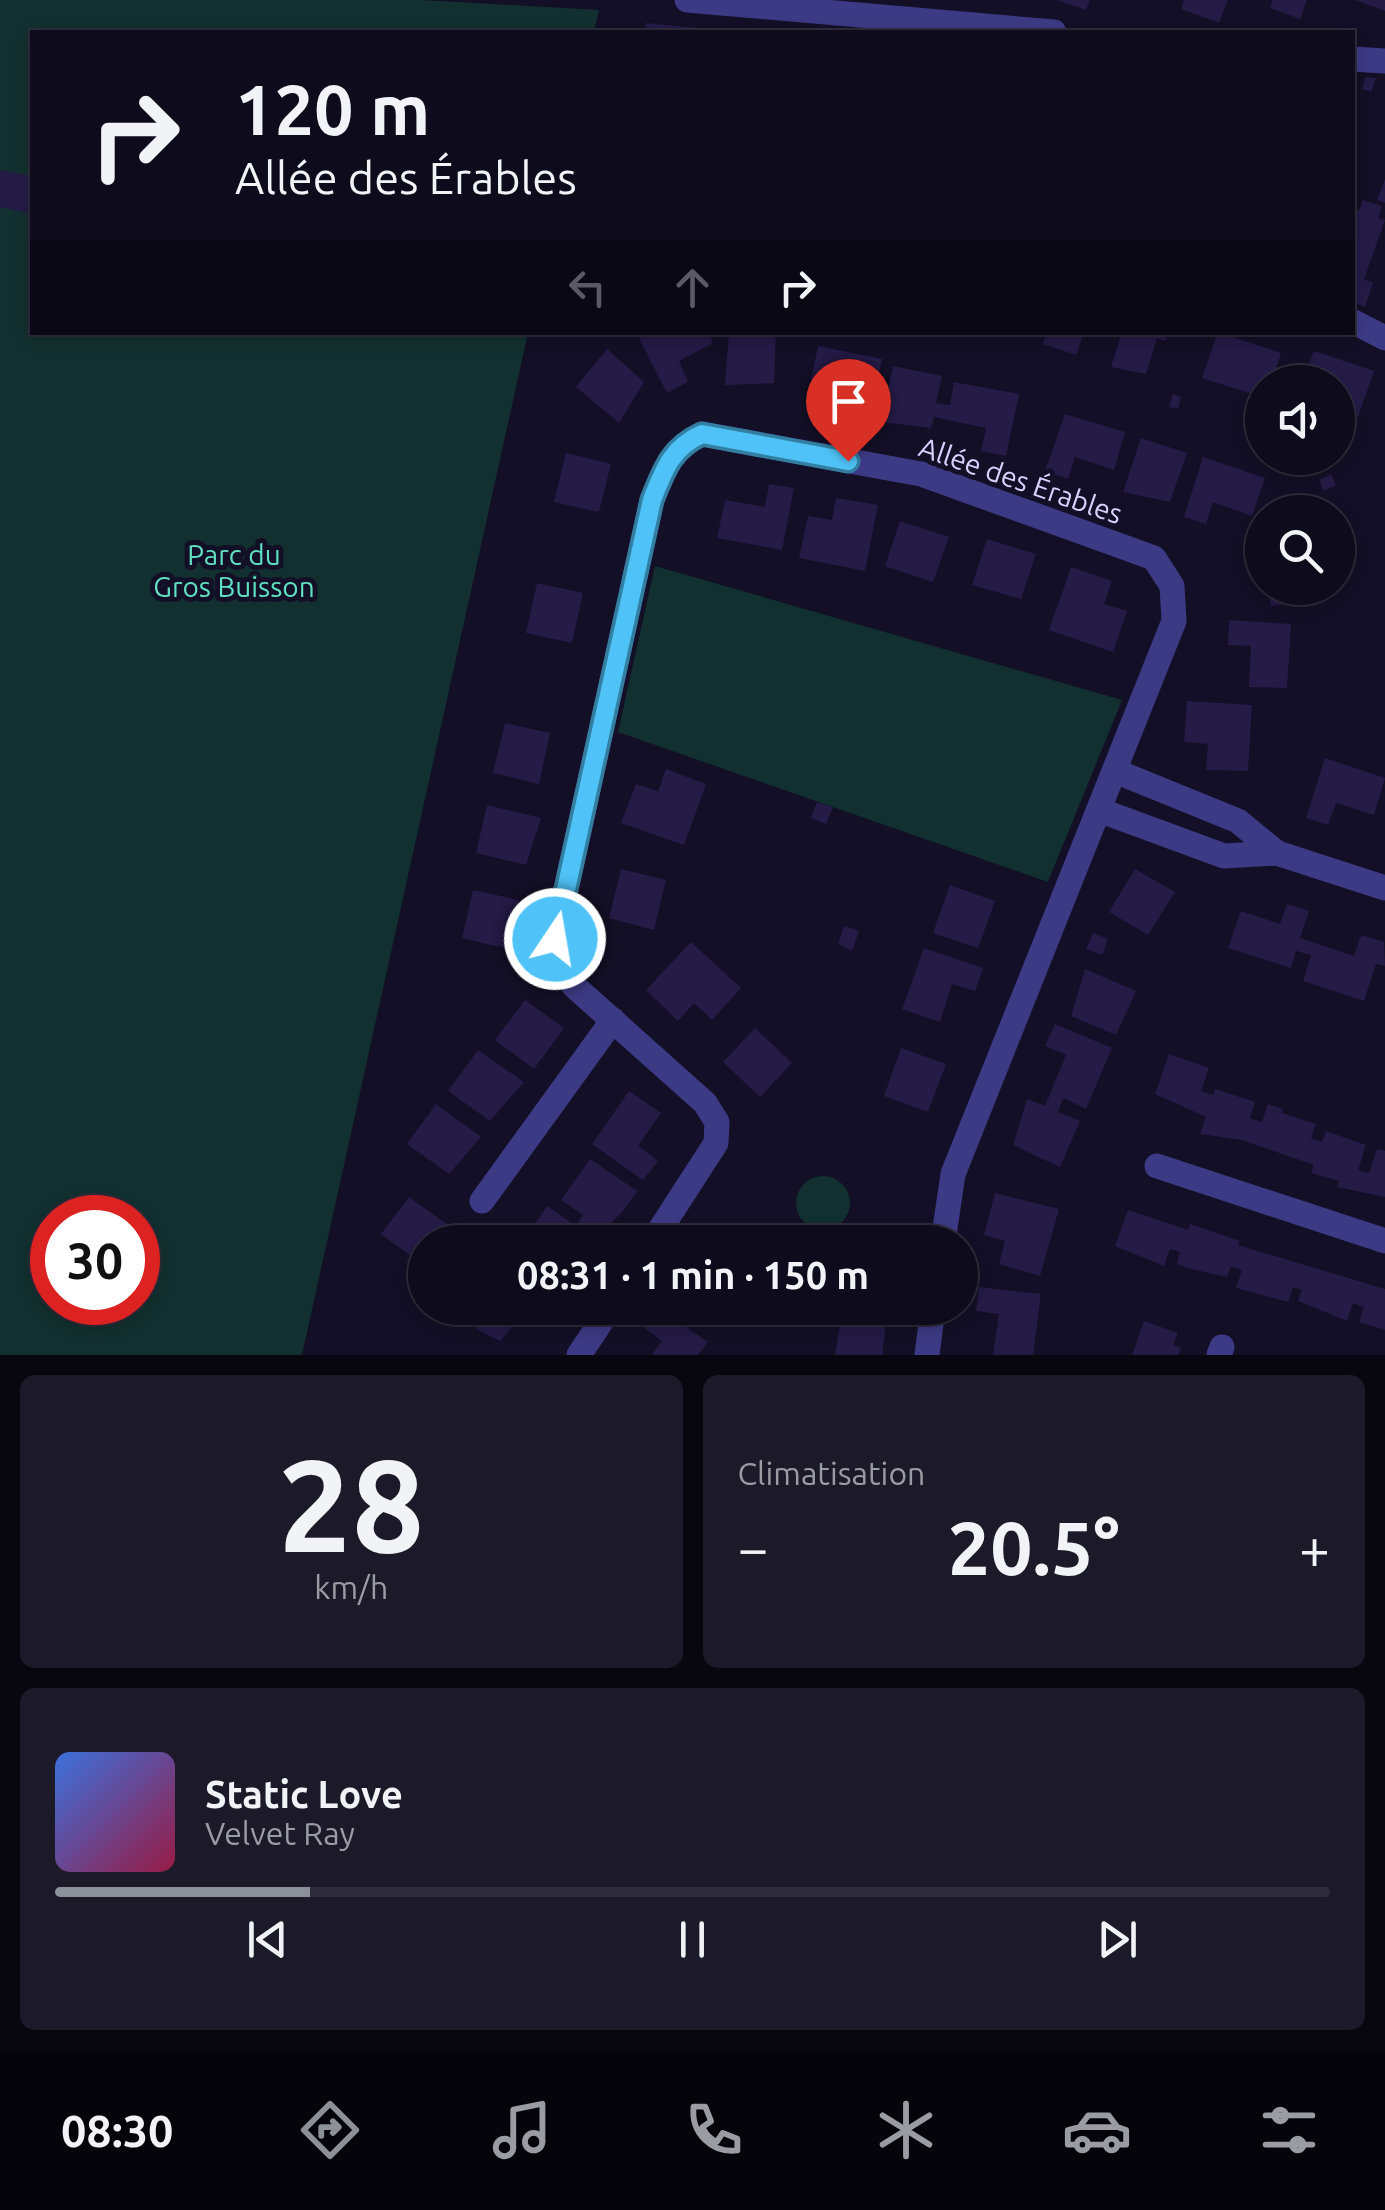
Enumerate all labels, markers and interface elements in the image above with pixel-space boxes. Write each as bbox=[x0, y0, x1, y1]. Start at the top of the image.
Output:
icon: right bbox=[70, 70, 200, 200]
text: 120 m bbox=[235, 70, 430, 148]
text: Allée des Érables bbox=[235, 152, 577, 203]
icon: left bbox=[560, 260, 615, 315]
icon: ahead bbox=[665, 260, 720, 315]
icon: right bbox=[770, 260, 825, 315]
pin bbox=[806, 359, 891, 462]
map controls bbox=[1245, 365, 1355, 605]
button: sound bbox=[1245, 365, 1355, 475]
icon: arrive bbox=[821, 374, 876, 429]
street label: Allée des Érables bbox=[915, 430, 1127, 529]
button: search bbox=[1245, 495, 1355, 605]
park label: Parc du Gros Buisson bbox=[153, 539, 315, 602]
position arrow bbox=[503, 887, 607, 991]
speed limit sign: 30 bbox=[30, 1195, 160, 1325]
text: 08:31 · 1 min · 150 m bbox=[517, 1254, 869, 1296]
text: 28 bbox=[278, 1431, 425, 1577]
text: Climatisation bbox=[738, 1455, 925, 1491]
text: 20.5° bbox=[948, 1505, 1120, 1589]
text: − bbox=[738, 1517, 769, 1578]
text: + bbox=[1299, 1517, 1330, 1578]
text: km/h bbox=[314, 1569, 388, 1605]
text: Static Love bbox=[205, 1773, 403, 1815]
text: Velvet Ray bbox=[205, 1815, 355, 1851]
icon: previous bbox=[240, 1912, 295, 1967]
icon: pause bbox=[665, 1912, 720, 1967]
icon: next bbox=[1090, 1912, 1145, 1967]
icon: directions bbox=[295, 2095, 365, 2165]
icon: music bbox=[487, 2095, 557, 2165]
icon: phone bbox=[679, 2095, 749, 2165]
icon: climate bbox=[871, 2095, 941, 2165]
icon: car bbox=[1062, 2095, 1132, 2165]
icon: filters bbox=[1254, 2095, 1324, 2165]
text: 08:30 bbox=[61, 2105, 173, 2156]

